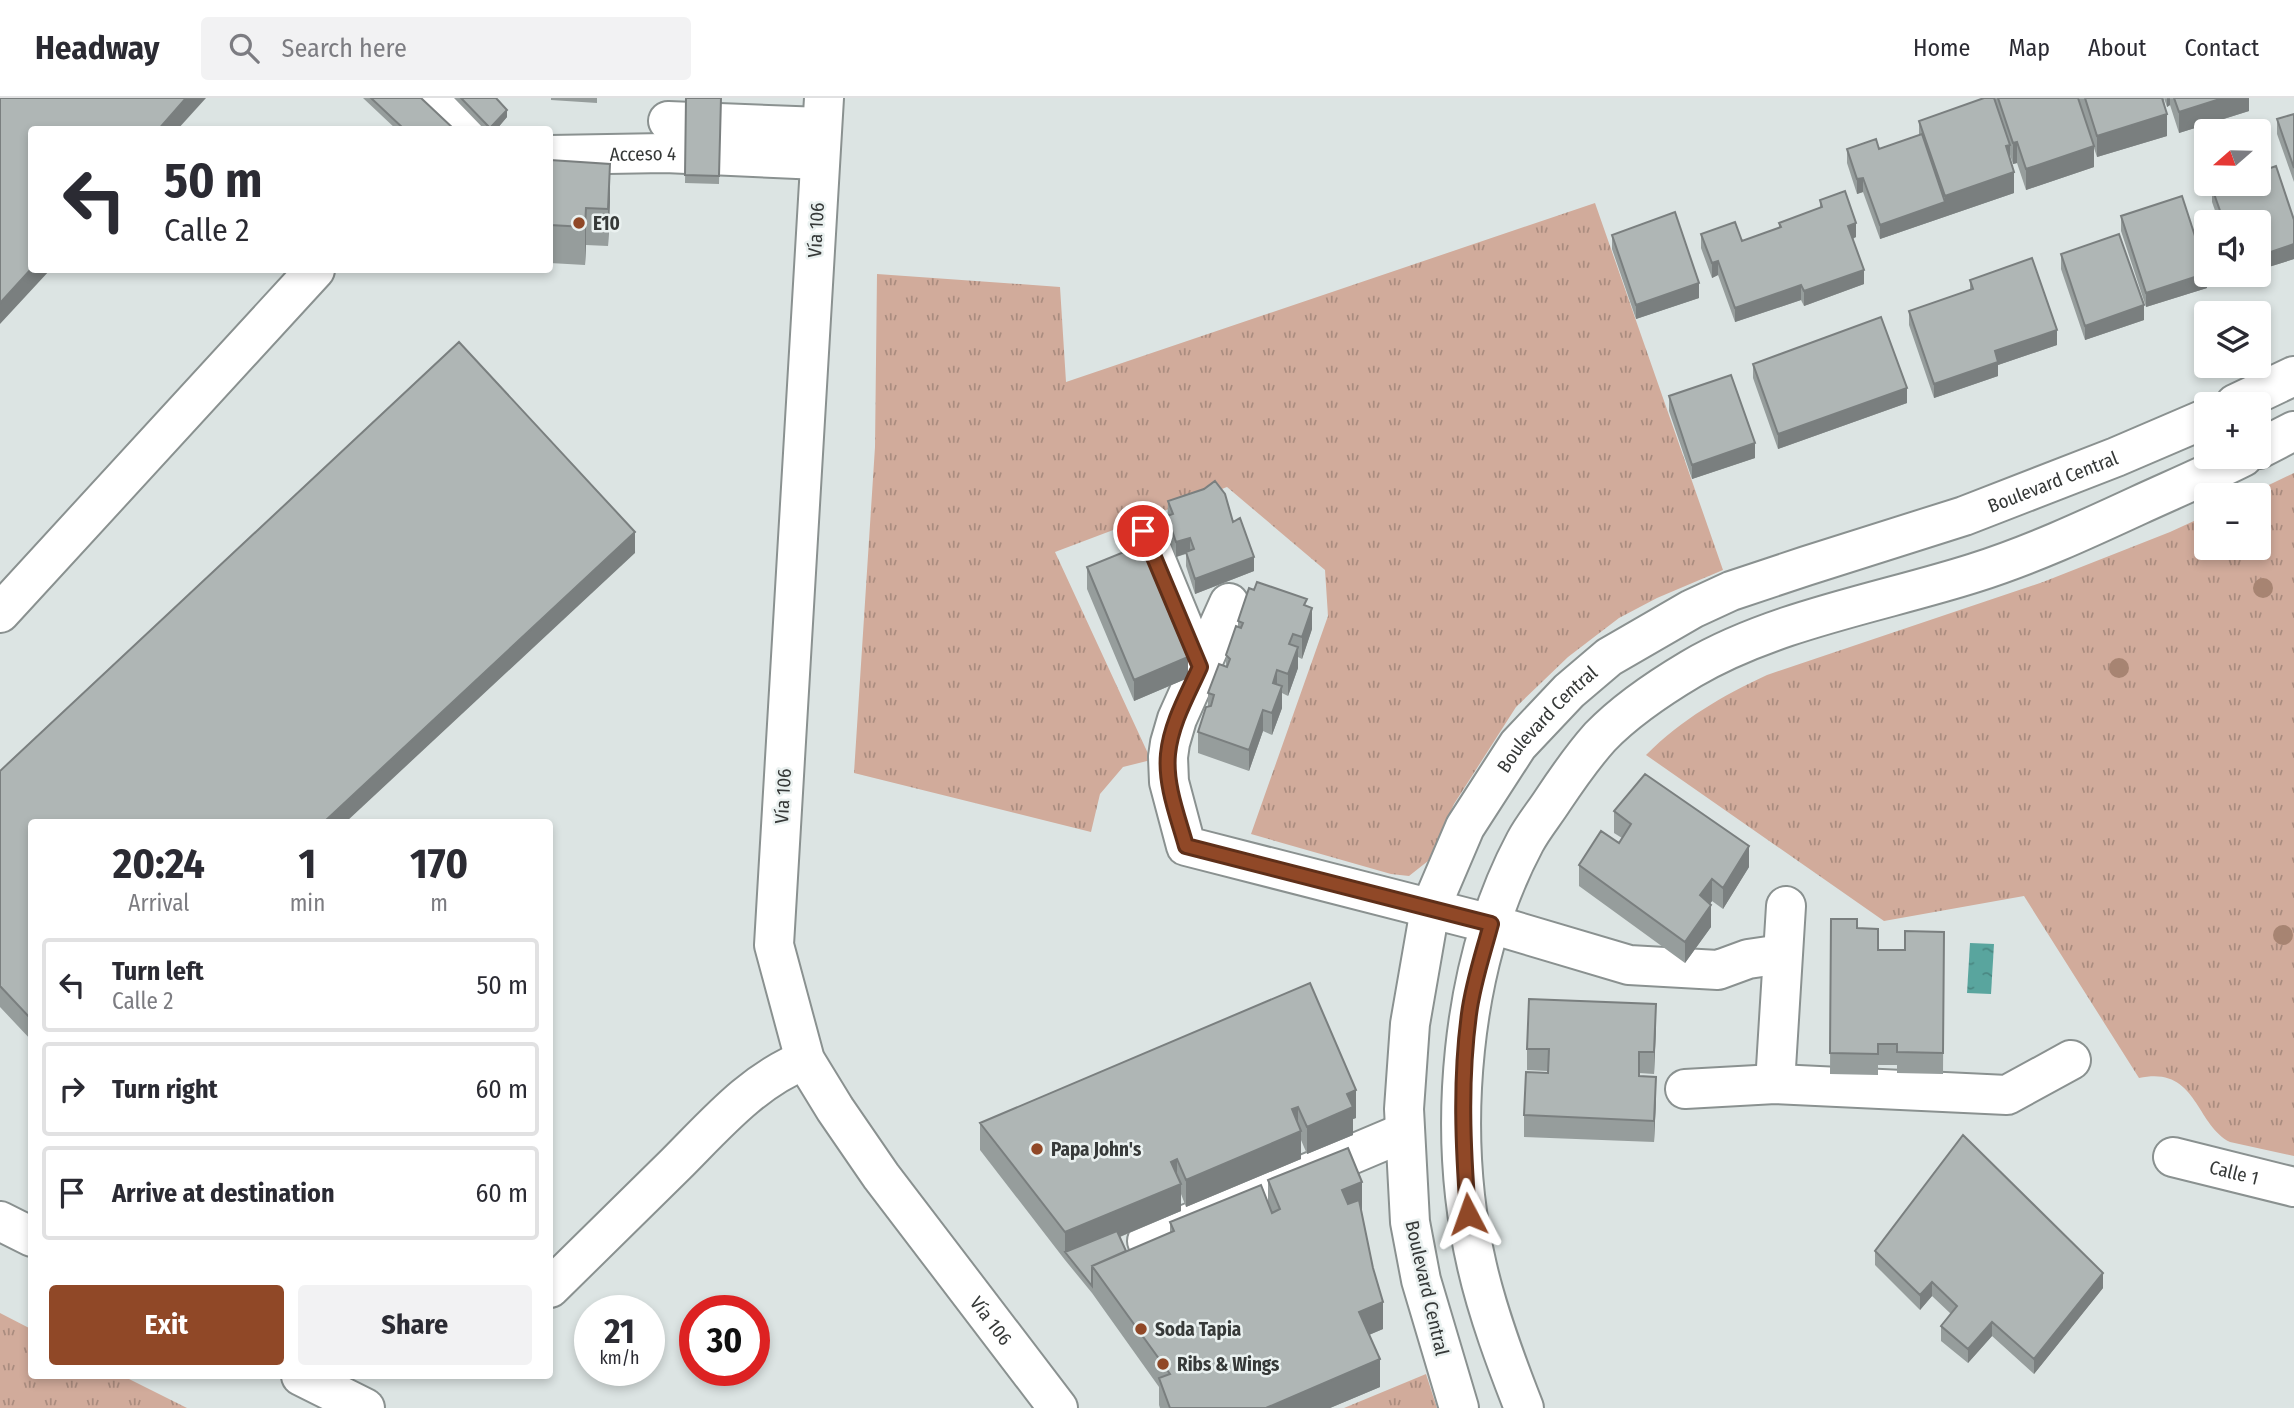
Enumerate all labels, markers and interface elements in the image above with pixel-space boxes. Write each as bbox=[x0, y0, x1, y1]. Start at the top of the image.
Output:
search box bbox=[201, 17, 691, 80]
text: Headway bbox=[35, 28, 159, 68]
icon: search bbox=[225, 29, 263, 67]
text: Search here bbox=[281, 33, 407, 64]
text: Home bbox=[1913, 34, 1970, 62]
text: Map bbox=[2008, 34, 2050, 62]
text: About bbox=[2088, 34, 2146, 62]
text: Contact bbox=[2184, 34, 2259, 62]
north arrow bbox=[2194, 119, 2272, 196]
map controls bbox=[2194, 119, 2271, 560]
street label: Acceso 4 bbox=[609, 141, 677, 165]
text: 50 m bbox=[164, 151, 262, 210]
icon: left bbox=[49, 154, 140, 245]
street label: Vía 106 bbox=[803, 202, 829, 258]
button: sound bbox=[2194, 210, 2271, 287]
text: Calle 2 bbox=[164, 211, 249, 249]
place label: E10 bbox=[593, 212, 620, 235]
marker: E10 bbox=[571, 215, 587, 231]
button: layers bbox=[2194, 301, 2271, 378]
button: + bbox=[2194, 392, 2271, 469]
street label: Boulevard Central bbox=[1984, 446, 2121, 517]
button: − bbox=[2194, 483, 2271, 560]
pin bbox=[1113, 501, 1173, 561]
icon: arrive bbox=[1124, 512, 1162, 550]
street label: Boulevard Central bbox=[1492, 661, 1602, 777]
street label: Vía 106 bbox=[770, 768, 796, 824]
text: 20:24 bbox=[113, 839, 205, 889]
text: 1 bbox=[299, 839, 316, 889]
text: 170 bbox=[410, 839, 468, 889]
text: Arrival bbox=[128, 889, 189, 917]
text: min bbox=[290, 889, 325, 917]
text: m bbox=[430, 889, 448, 917]
text: Turn left bbox=[112, 956, 204, 987]
icon: left bbox=[53, 966, 91, 1004]
text: 50 m bbox=[476, 970, 528, 1001]
text: Calle 2 bbox=[112, 987, 173, 1015]
icon: right bbox=[53, 1070, 91, 1108]
text: Turn right bbox=[112, 1074, 218, 1105]
text: 60 m bbox=[475, 1074, 528, 1105]
place label: Papa John's bbox=[1051, 1138, 1142, 1161]
marker: Papa John's bbox=[1029, 1141, 1045, 1157]
street label: Calle 1 bbox=[2207, 1155, 2261, 1189]
icon: arrive bbox=[53, 1174, 91, 1212]
position arrow bbox=[1431, 1177, 1505, 1251]
text: Arrive at destination bbox=[112, 1178, 335, 1209]
text: 60 m bbox=[475, 1178, 528, 1209]
street label: Boulevard Central bbox=[1400, 1218, 1454, 1358]
button: Exit bbox=[49, 1285, 284, 1365]
button: Share bbox=[298, 1285, 532, 1365]
street label: Vía 106 bbox=[965, 1292, 1017, 1349]
speed limit sign: 30 bbox=[679, 1295, 770, 1386]
text: 21 bbox=[604, 1310, 635, 1352]
place label: Soda Tapia bbox=[1155, 1318, 1241, 1341]
marker: Soda Tapia bbox=[1133, 1321, 1149, 1337]
text: km/h bbox=[599, 1347, 640, 1369]
place label: Ribs & Wings bbox=[1177, 1353, 1280, 1376]
marker: Ribs & Wings bbox=[1155, 1356, 1171, 1372]

